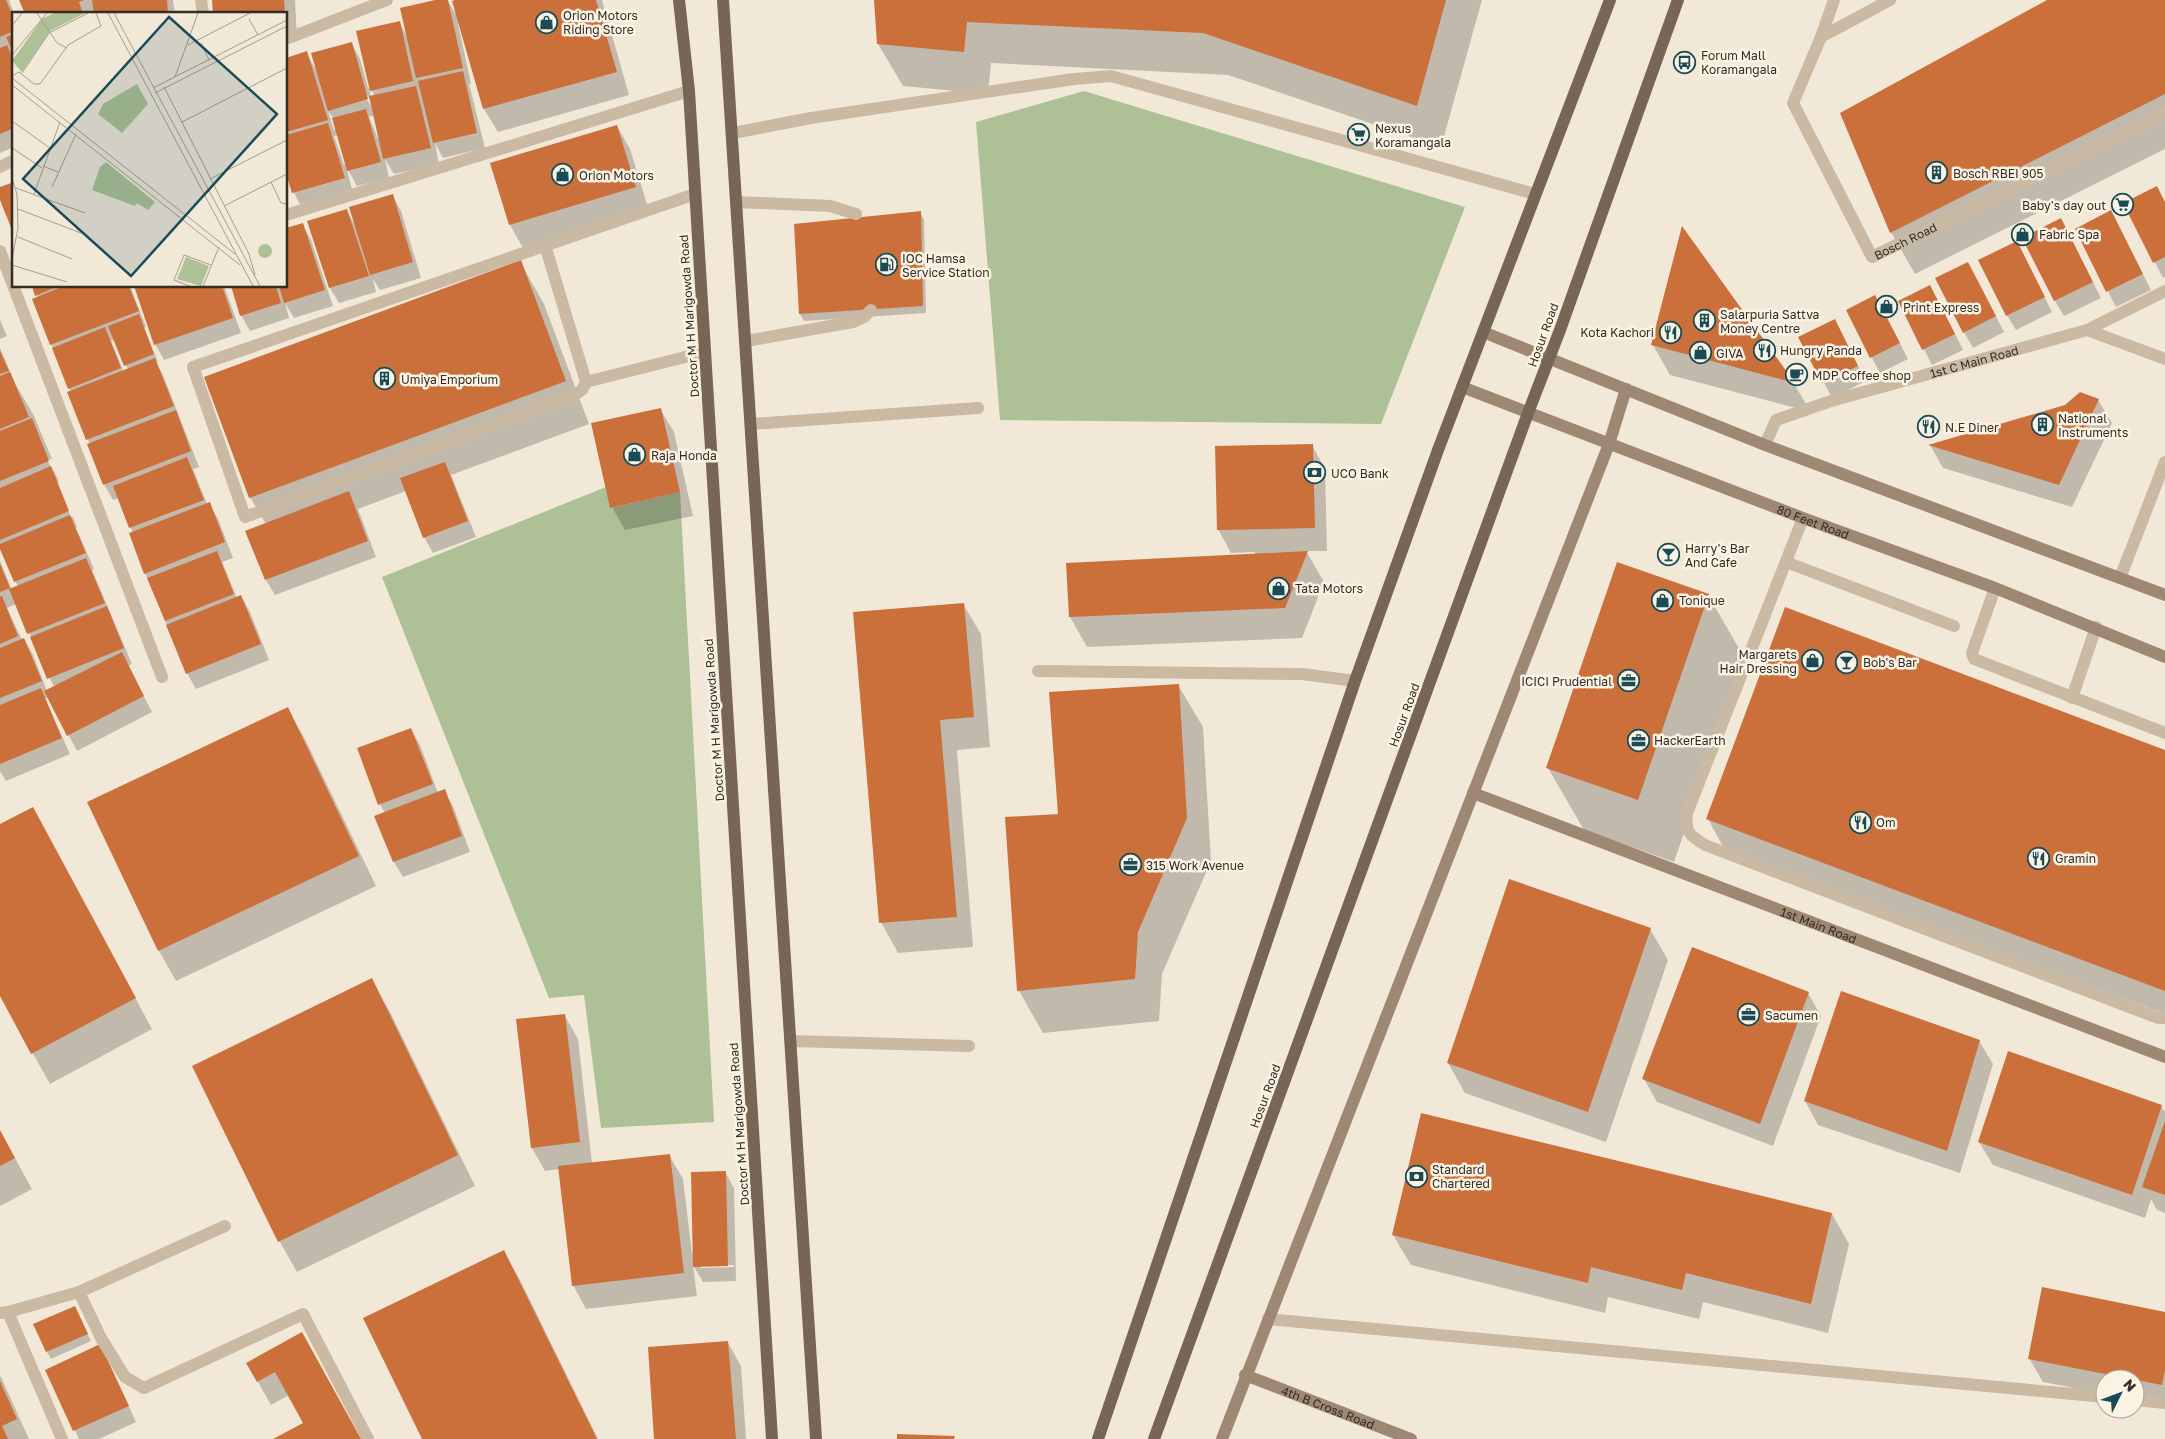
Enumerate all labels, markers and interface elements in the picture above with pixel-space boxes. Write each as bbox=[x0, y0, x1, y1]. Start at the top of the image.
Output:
place label: Orion Motors Riding Store bbox=[563, 8, 638, 37]
shop icon: Orion Motors Riding Store bbox=[535, 10, 559, 34]
inset map bbox=[12, 12, 288, 288]
place label: Forum Mall Koramangala bbox=[1701, 48, 1777, 77]
bus stop icon: Forum Mall Koramangala bbox=[1673, 50, 1697, 74]
place label: Nexus Koramangala bbox=[1375, 121, 1451, 150]
supermarket icon: Nexus Koramangala bbox=[1347, 123, 1371, 147]
building icon: Bosch RBEI 905 bbox=[1925, 161, 1949, 185]
shop icon: Orion Motors bbox=[551, 163, 575, 187]
place label: Bosch RBEI 905 bbox=[1953, 166, 2044, 181]
place label: Orion Motors bbox=[579, 168, 654, 183]
supermarket icon: Baby's day out bbox=[2110, 193, 2134, 217]
place label: Baby's day out bbox=[2022, 198, 2106, 213]
street label: Bosch Road bbox=[1871, 219, 1939, 262]
shop icon: Fabric Spa bbox=[2011, 222, 2035, 246]
place label: Fabric Spa bbox=[2039, 227, 2099, 242]
street label: Doctor M H Marigowda Road bbox=[676, 234, 702, 398]
place label: IOC Hamsa Service Station bbox=[902, 251, 990, 280]
fuel station icon: IOC Hamsa Service Station bbox=[874, 253, 898, 277]
shop icon: Print Express bbox=[1875, 295, 1899, 319]
place label: Print Express bbox=[1903, 300, 1979, 315]
street label: Hosur Road bbox=[1524, 301, 1562, 369]
place label: Salarpuria Sattva Money Centre bbox=[1720, 307, 1819, 336]
building icon: Salarpuria Sattva Money Centre bbox=[1692, 309, 1716, 333]
restaurant icon: Kota Kachori bbox=[1658, 320, 1682, 344]
place label: Kota Kachori bbox=[1580, 325, 1654, 340]
restaurant icon: Hungry Panda bbox=[1752, 338, 1776, 362]
shop icon: GIVA bbox=[1688, 341, 1712, 365]
street label: 1st C Main Road bbox=[1928, 342, 2020, 381]
place label: Hungry Panda bbox=[1780, 343, 1862, 358]
place label: GIVA bbox=[1716, 346, 1743, 361]
cafe icon: MDP Coffee shop bbox=[1784, 363, 1808, 387]
building icon: Umiya Emporium bbox=[373, 367, 397, 391]
place label: MDP Coffee shop bbox=[1812, 368, 1911, 383]
place label: Umiya Emporium bbox=[401, 372, 498, 387]
place label: National Instruments bbox=[2058, 411, 2128, 440]
building icon: National Instruments bbox=[2030, 413, 2054, 437]
restaurant icon: N.E Diner bbox=[1917, 415, 1941, 439]
place label: N.E Diner bbox=[1945, 420, 1999, 435]
shop icon: Raja Honda bbox=[623, 443, 647, 467]
place label: Raja Honda bbox=[651, 448, 717, 463]
bank icon: UCO Bank bbox=[1303, 461, 1327, 485]
place label: UCO Bank bbox=[1331, 466, 1389, 481]
street label: 80 Feet Road bbox=[1775, 501, 1851, 542]
place label: Harry's Bar And Cafe bbox=[1685, 541, 1750, 570]
bar icon: Harry's Bar And Cafe bbox=[1657, 543, 1681, 567]
shop icon: Tata Motors bbox=[1267, 576, 1291, 600]
place label: Tata Motors bbox=[1295, 581, 1363, 596]
shop icon: Tonique bbox=[1651, 588, 1675, 612]
place label: Tonique bbox=[1679, 593, 1725, 608]
street label: Doctor M H Marigowda Road bbox=[701, 638, 727, 802]
place label: Margarets Hair Dressing bbox=[1720, 647, 1797, 676]
shop icon: Margarets Hair Dressing bbox=[1801, 649, 1825, 673]
bar icon: Bob's Bar bbox=[1835, 650, 1859, 674]
place label: Bob's Bar bbox=[1863, 655, 1917, 670]
office icon: ICICI Prudential bbox=[1616, 669, 1640, 693]
place label: ICICI Prudential bbox=[1521, 674, 1612, 689]
street label: Hosur Road bbox=[1385, 681, 1423, 749]
office icon: HackerEarth bbox=[1626, 728, 1650, 752]
place label: HackerEarth bbox=[1654, 733, 1726, 748]
restaurant icon: Om bbox=[1848, 810, 1872, 834]
place label: Om bbox=[1876, 815, 1896, 830]
restaurant icon: Gramin bbox=[2027, 846, 2051, 870]
place label: Gramin bbox=[2055, 851, 2096, 866]
office icon: 315 Work Avenue bbox=[1118, 853, 1142, 877]
place label: 315 Work Avenue bbox=[1146, 858, 1244, 873]
street label: 1st Main Road bbox=[1779, 904, 1859, 946]
office icon: Sacumen bbox=[1737, 1003, 1761, 1027]
place label: Sacumen bbox=[1765, 1008, 1818, 1023]
street label: Doctor M H Marigowda Road bbox=[726, 1042, 752, 1206]
street label: Hosur Road bbox=[1246, 1062, 1284, 1130]
place label: Standard Chartered bbox=[1432, 1162, 1490, 1191]
bank icon: Standard Chartered bbox=[1404, 1164, 1428, 1188]
north arrow bbox=[2095, 1369, 2145, 1419]
text: N bbox=[2120, 1375, 2140, 1395]
street label: 4th B Cross Road bbox=[1279, 1382, 1377, 1432]

